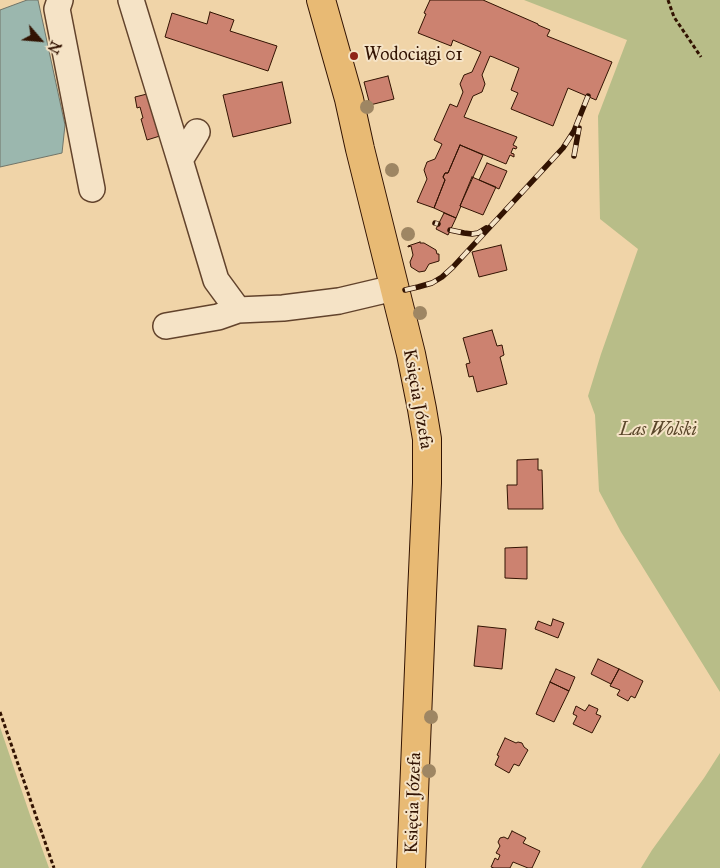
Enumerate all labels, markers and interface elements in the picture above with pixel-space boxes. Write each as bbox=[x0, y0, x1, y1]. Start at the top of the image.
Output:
north arrow bbox=[15, 15, 65, 65]
text: N bbox=[44, 38, 64, 56]
place label: Wodociągi 01 bbox=[364, 45, 463, 67]
marker: Wodociągi 01 bbox=[348, 50, 360, 62]
street label: Księcia Józefa bbox=[398, 347, 436, 451]
park label: Las Wolski bbox=[619, 420, 697, 442]
street label: Księcia Józefa bbox=[401, 752, 427, 854]

